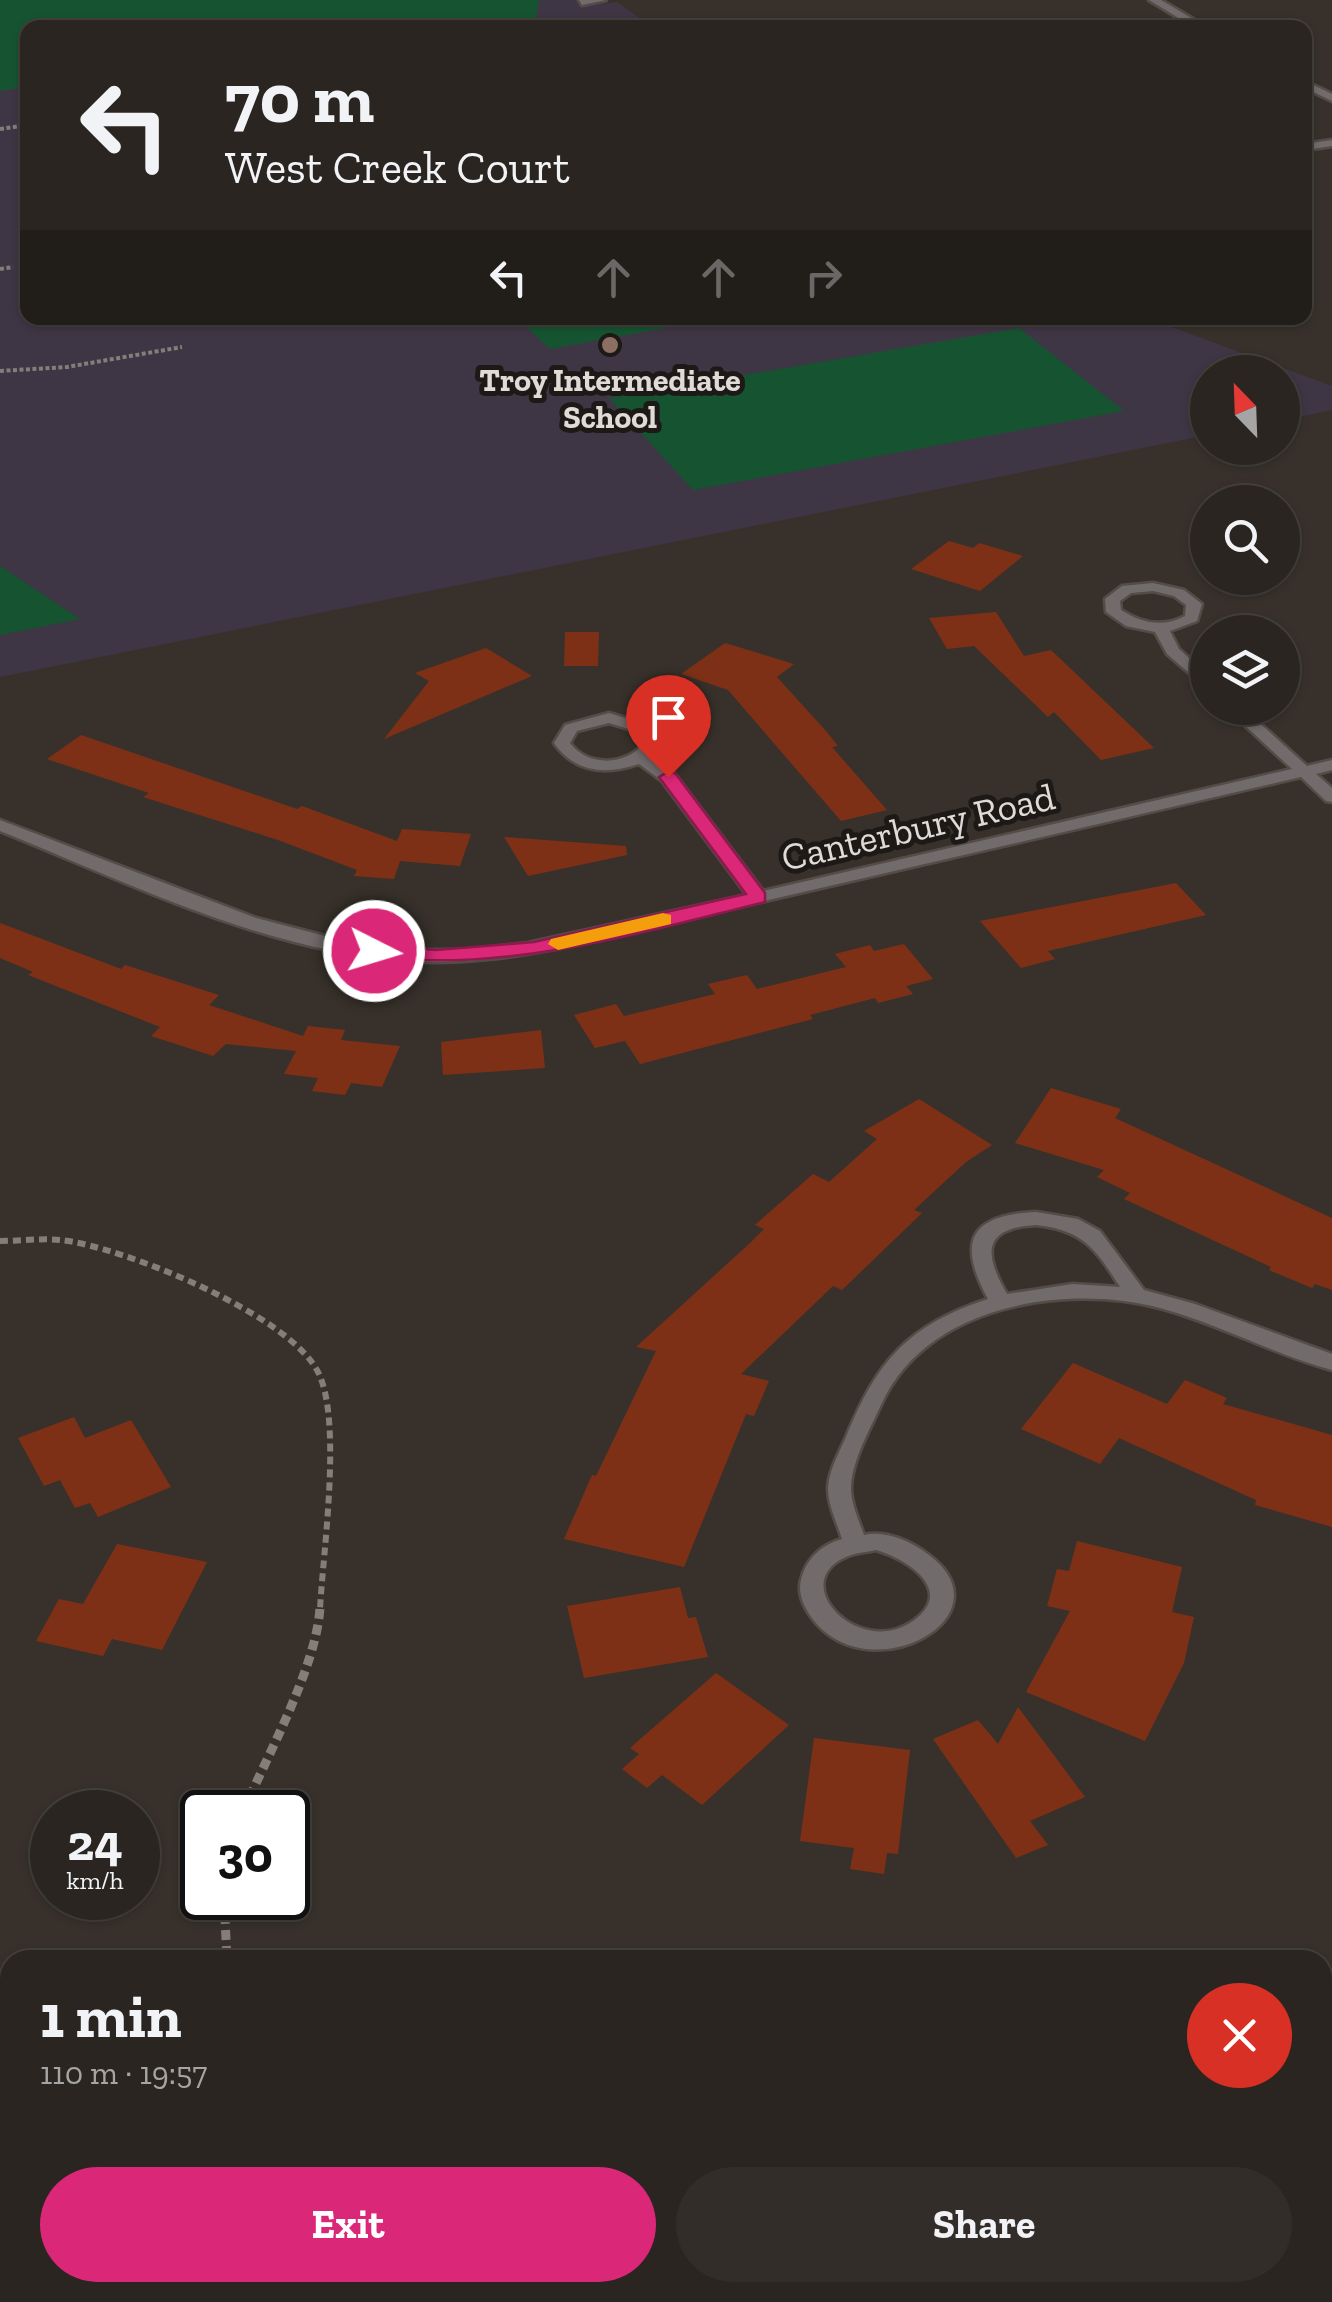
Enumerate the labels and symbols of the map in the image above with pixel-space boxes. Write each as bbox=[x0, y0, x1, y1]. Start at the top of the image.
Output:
marker: Troy Intermediate School bbox=[599, 334, 621, 356]
north arrow bbox=[1190, 355, 1300, 465]
place label: Troy Intermediate School bbox=[479, 361, 741, 436]
pin bbox=[626, 675, 711, 778]
street label: Canterbury Road bbox=[777, 773, 1059, 881]
position arrow bbox=[322, 899, 426, 1003]
speed limit sign: 30 bbox=[180, 1790, 310, 1920]

